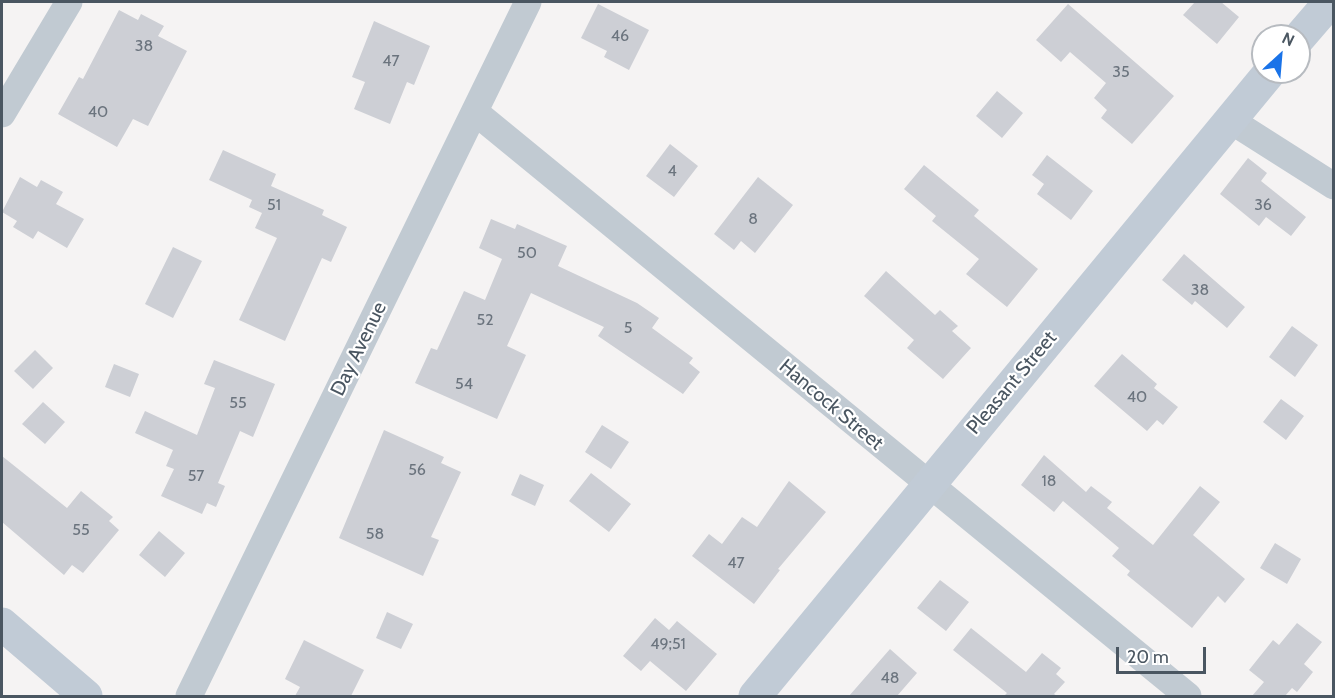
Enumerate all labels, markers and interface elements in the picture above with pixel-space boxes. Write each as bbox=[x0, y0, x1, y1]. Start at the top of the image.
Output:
north arrow bbox=[1251, 24, 1311, 84]
house number: 46 bbox=[611, 26, 629, 46]
text: N bbox=[1279, 28, 1297, 50]
house number: 38 bbox=[135, 36, 153, 56]
house number: 47 bbox=[382, 51, 400, 71]
house number: 35 bbox=[1112, 62, 1130, 82]
house number: 40 bbox=[88, 102, 108, 122]
house number: 4 bbox=[667, 161, 677, 181]
house number: 51 bbox=[267, 195, 281, 215]
house number: 36 bbox=[1254, 195, 1272, 215]
house number: 8 bbox=[748, 209, 758, 229]
house number: 50 bbox=[517, 243, 537, 263]
house number: 38 bbox=[1191, 280, 1209, 300]
street label: Day Avenue bbox=[326, 298, 392, 400]
house number: 52 bbox=[476, 310, 494, 330]
house number: 5 bbox=[624, 318, 632, 338]
street label: Pleasant Street bbox=[962, 327, 1062, 439]
street label: Hancock Street bbox=[774, 354, 888, 456]
house number: 54 bbox=[455, 374, 473, 394]
house number: 40 bbox=[1127, 387, 1147, 407]
house number: 55 bbox=[229, 393, 247, 413]
house number: 56 bbox=[408, 460, 426, 480]
house number: 57 bbox=[188, 466, 204, 486]
house number: 18 bbox=[1042, 471, 1056, 491]
house number: 55 bbox=[72, 520, 90, 540]
house number: 58 bbox=[366, 524, 384, 544]
house number: 47 bbox=[727, 553, 745, 573]
house number: 49;51 bbox=[650, 634, 686, 654]
scale bar bbox=[1119, 635, 1209, 673]
text: 20 m bbox=[1127, 646, 1169, 668]
house number: 48 bbox=[881, 668, 899, 688]

